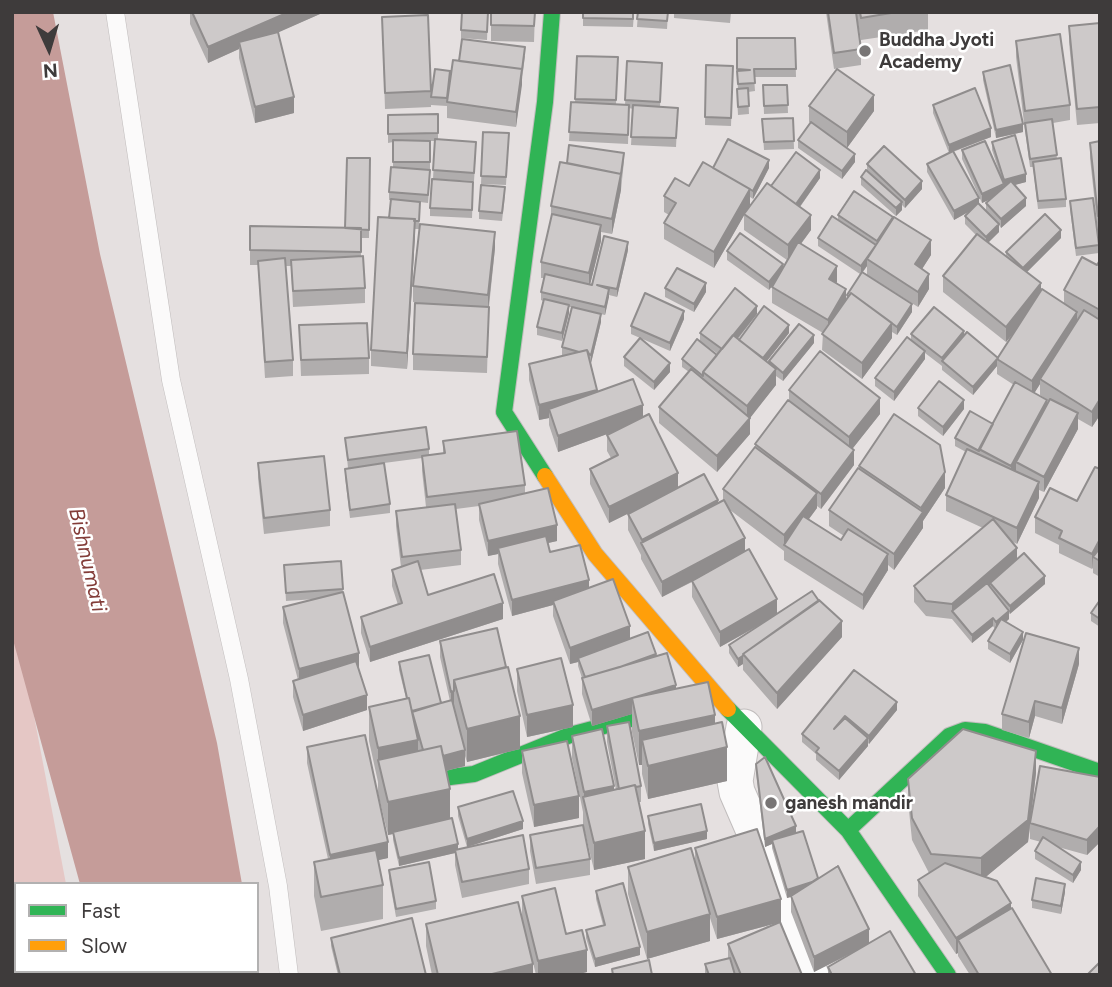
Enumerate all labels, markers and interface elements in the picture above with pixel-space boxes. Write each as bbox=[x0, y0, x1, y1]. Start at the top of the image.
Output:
north arrow bbox=[14, 14, 84, 84]
place label: Buddha Jyoti Academy bbox=[879, 29, 994, 73]
marker: Buddha Jyoti Academy bbox=[857, 43, 873, 59]
text: N bbox=[42, 58, 59, 82]
water label: Bishnumati bbox=[63, 506, 111, 614]
place label: ganesh mandir bbox=[785, 792, 913, 814]
marker: ganesh mandir bbox=[763, 795, 779, 811]
legend bbox=[14, 882, 259, 973]
text: Fast bbox=[81, 898, 121, 923]
text: Slow bbox=[81, 933, 127, 958]

